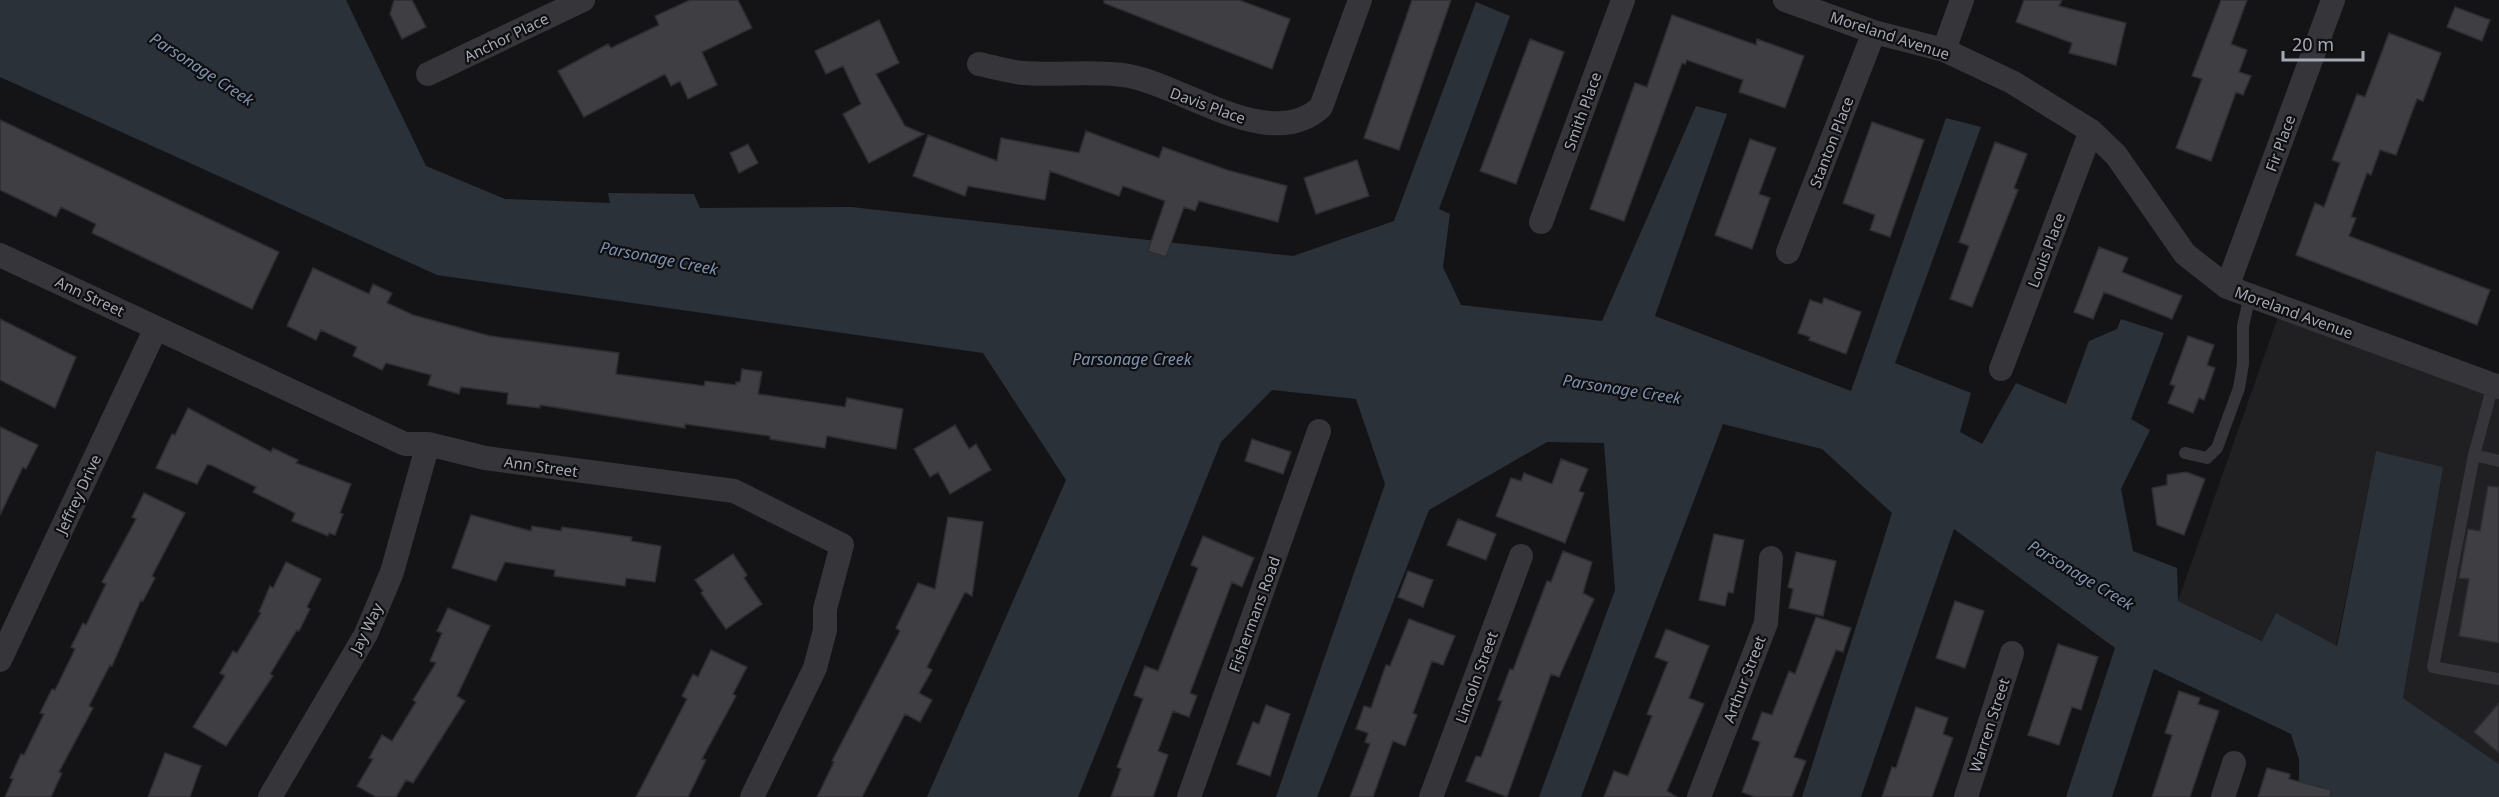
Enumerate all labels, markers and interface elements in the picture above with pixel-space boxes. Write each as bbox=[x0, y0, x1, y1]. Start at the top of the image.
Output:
street label: Moreland Avenue bbox=[1828, 6, 1952, 64]
street label: Anchor Place bbox=[460, 8, 552, 66]
scale bar bbox=[2283, 24, 2362, 62]
water label: Parsonage Creek bbox=[146, 27, 259, 111]
text: 20 m bbox=[2292, 32, 2334, 56]
street label: Smith Place bbox=[1559, 69, 1605, 153]
street label: Davis Place bbox=[1167, 82, 1249, 128]
street label: Stanton Place bbox=[1804, 94, 1858, 190]
street label: Fir Place bbox=[2261, 112, 2299, 174]
street label: Louis Place bbox=[2023, 210, 2069, 290]
water label: Parsonage Creek bbox=[598, 236, 721, 280]
street label: Ann Street bbox=[52, 271, 128, 321]
street label: Moreland Avenue bbox=[2232, 281, 2356, 343]
water label: Parsonage Creek bbox=[1072, 348, 1193, 370]
water label: Parsonage Creek bbox=[1561, 369, 1684, 409]
street label: Jeffrey Drive bbox=[50, 451, 105, 539]
street label: Ann Street bbox=[503, 451, 580, 481]
water label: Parsonage Creek bbox=[2024, 535, 2139, 616]
street label: Fishermans Road bbox=[1224, 553, 1284, 675]
street label: Jay Way bbox=[344, 599, 387, 658]
street label: Lincoln Street bbox=[1450, 628, 1502, 726]
street label: Arthur Street bbox=[1718, 632, 1770, 725]
street label: Warren Street bbox=[1964, 675, 2014, 775]

